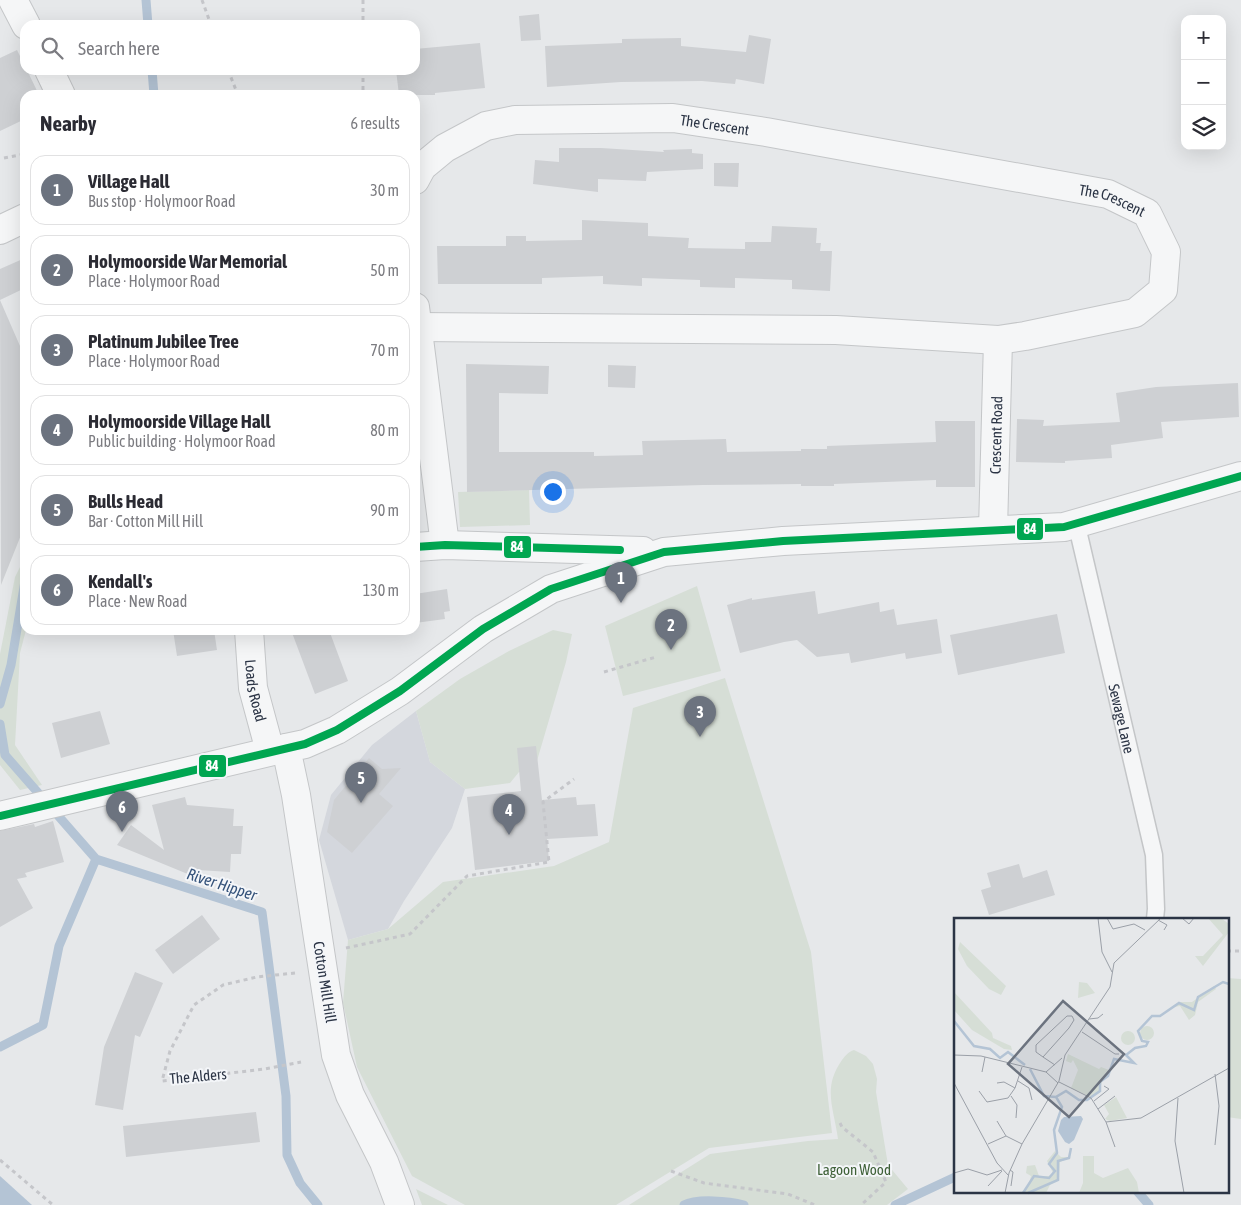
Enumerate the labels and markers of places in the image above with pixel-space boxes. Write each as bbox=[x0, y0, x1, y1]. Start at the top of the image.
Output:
pin: 1 bbox=[605, 562, 637, 603]
pin: 2 bbox=[655, 609, 687, 650]
pin: 3 bbox=[684, 696, 716, 737]
pin: 5 bbox=[345, 762, 377, 803]
pin: 6 bbox=[106, 791, 138, 832]
pin: 4 bbox=[493, 794, 525, 835]

